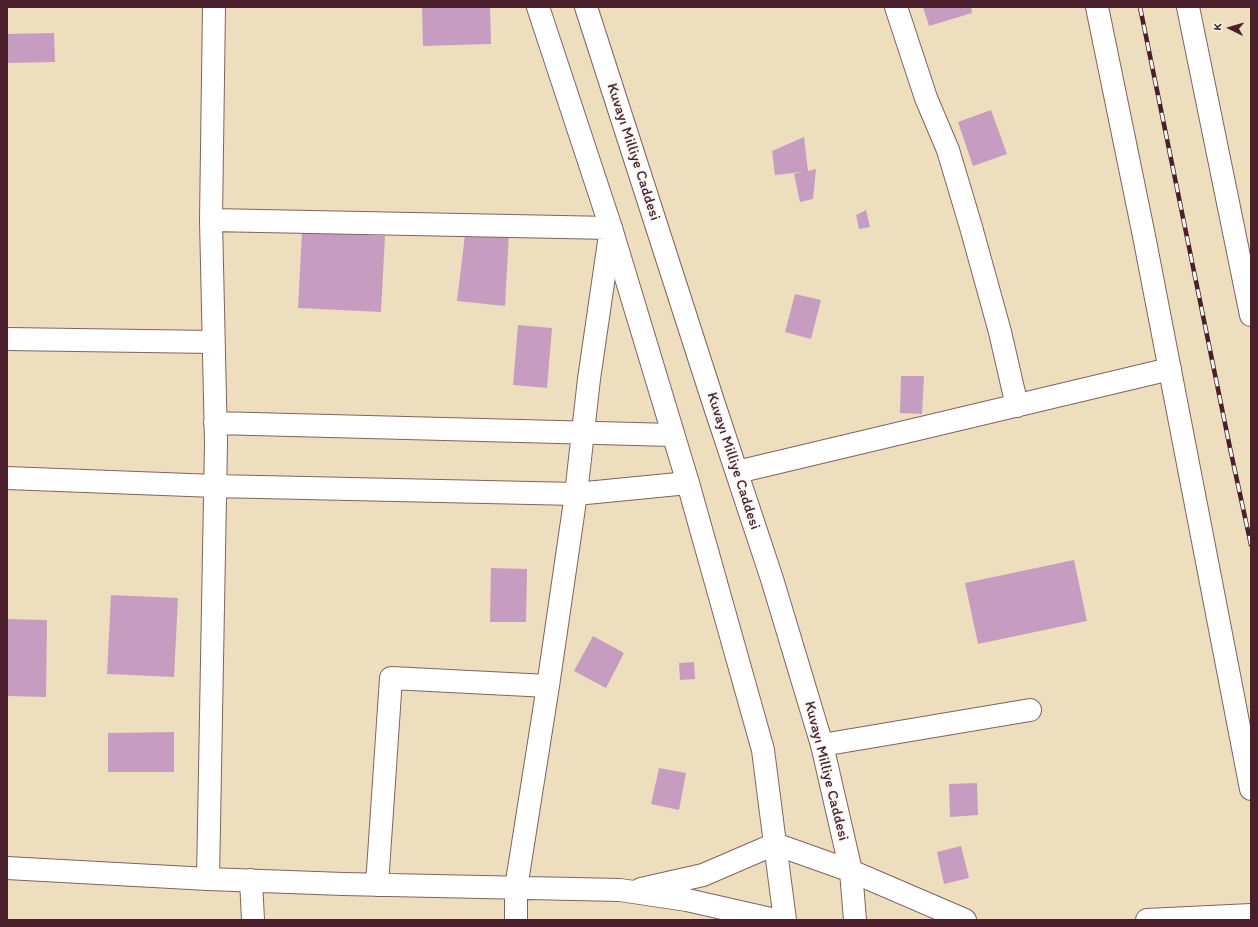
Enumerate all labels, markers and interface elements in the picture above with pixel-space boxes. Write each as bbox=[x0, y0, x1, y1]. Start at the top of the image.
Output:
north arrow bbox=[1210, 8, 1250, 48]
text: K bbox=[1211, 23, 1224, 31]
street label: Kuvayı Milliye Caddesi bbox=[602, 81, 664, 223]
street label: Kuvayı Milliye Caddesi bbox=[702, 390, 764, 532]
street label: Kuvayı Milliye Caddesi bbox=[800, 699, 852, 843]

